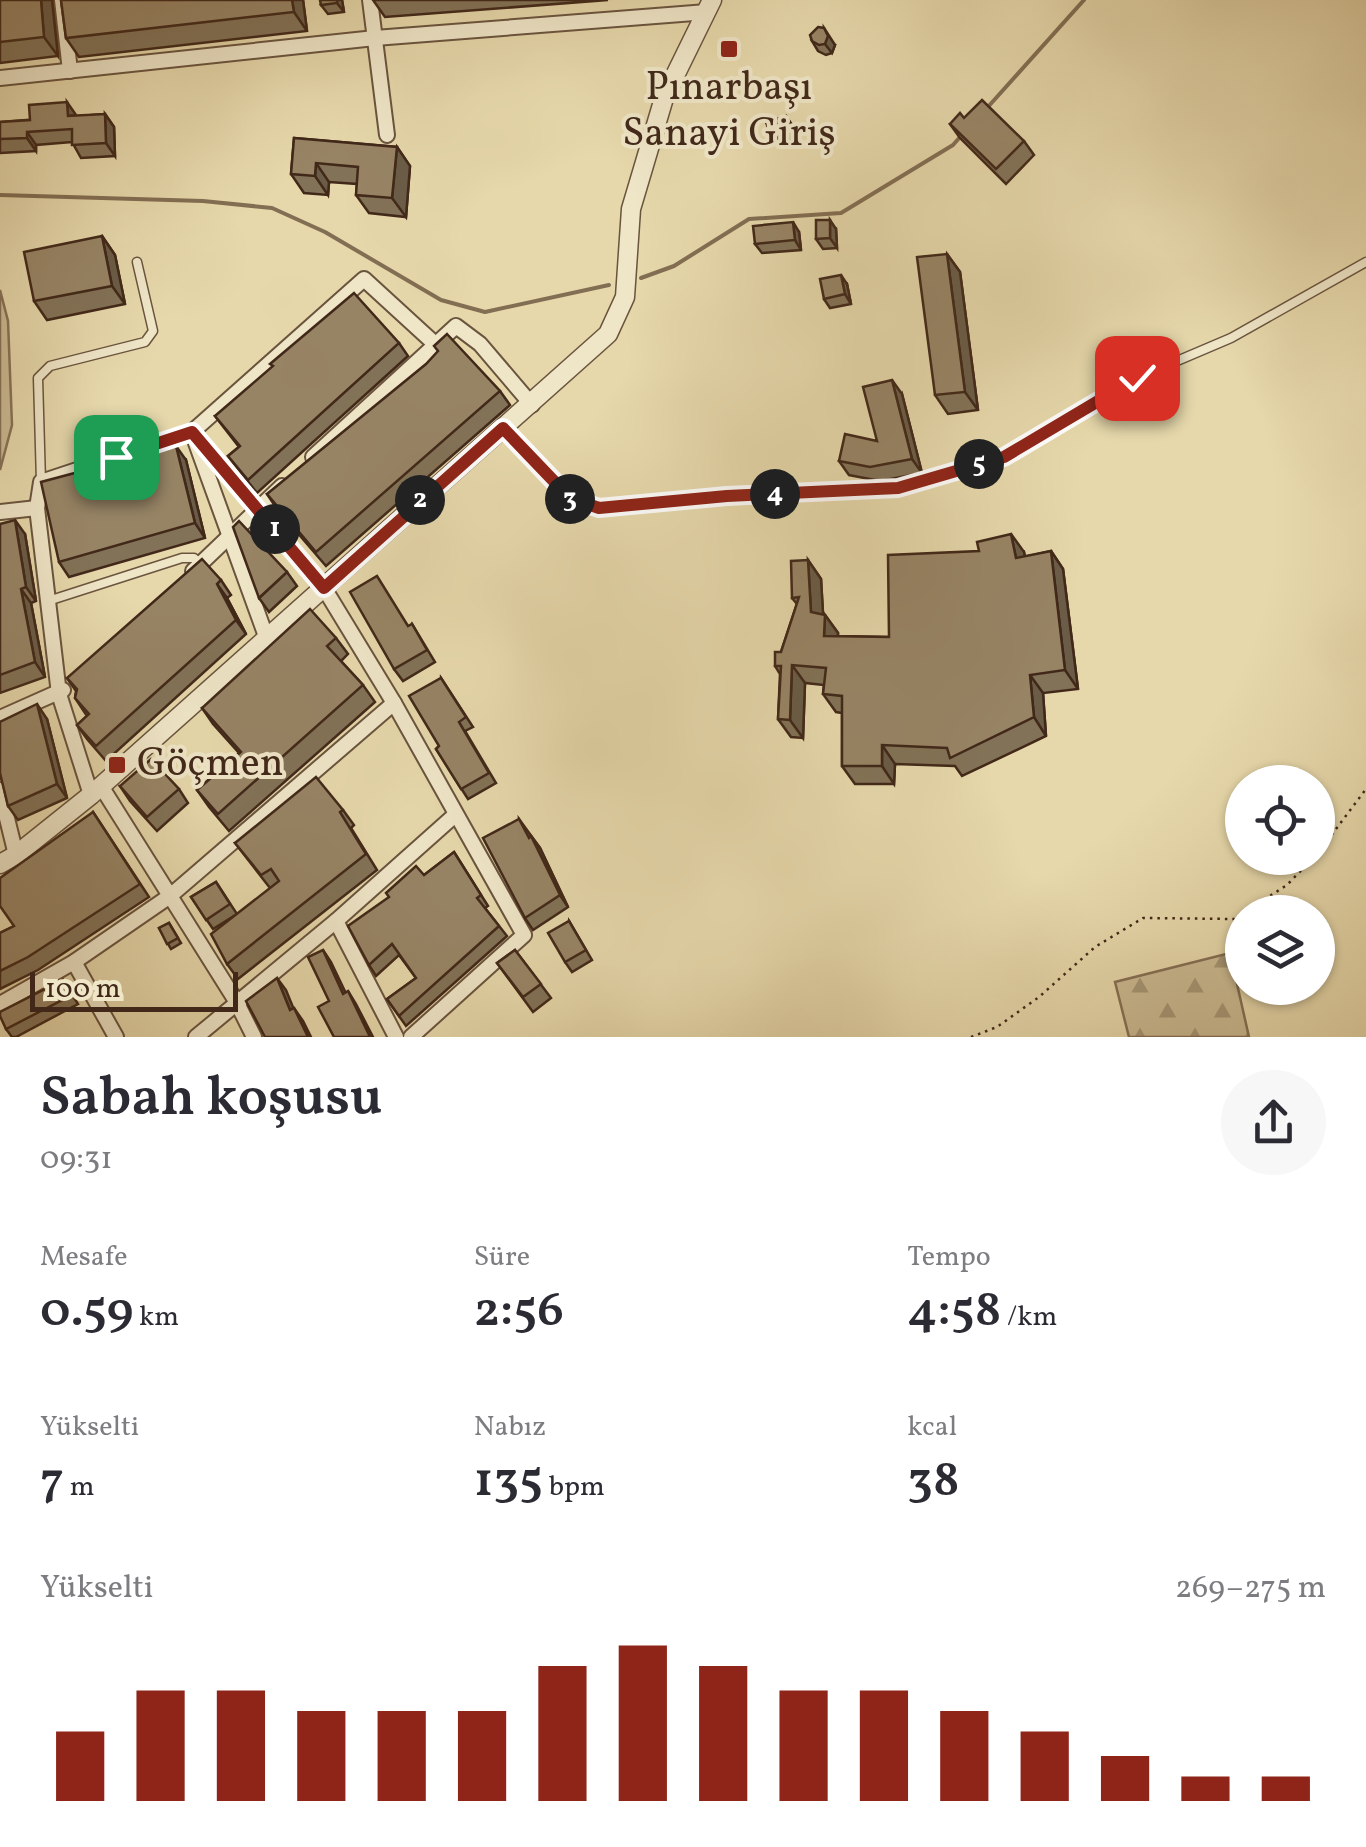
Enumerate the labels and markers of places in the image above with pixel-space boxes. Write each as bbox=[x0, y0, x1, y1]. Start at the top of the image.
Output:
marker: Pınarbaşı Sanayi Giriş bbox=[718, 38, 740, 60]
place label: Pınarbaşı Sanayi Giriş bbox=[622, 61, 836, 163]
pin bbox=[1095, 336, 1180, 421]
pin bbox=[74, 415, 159, 500]
pin: 5 bbox=[954, 439, 1004, 489]
pin: 4 bbox=[750, 469, 800, 519]
pin: 3 bbox=[545, 474, 595, 524]
pin: 2 bbox=[395, 475, 445, 525]
pin: 1 bbox=[250, 504, 300, 554]
place label: Göçmen bbox=[137, 737, 284, 793]
marker: Göçmen bbox=[106, 754, 128, 776]

